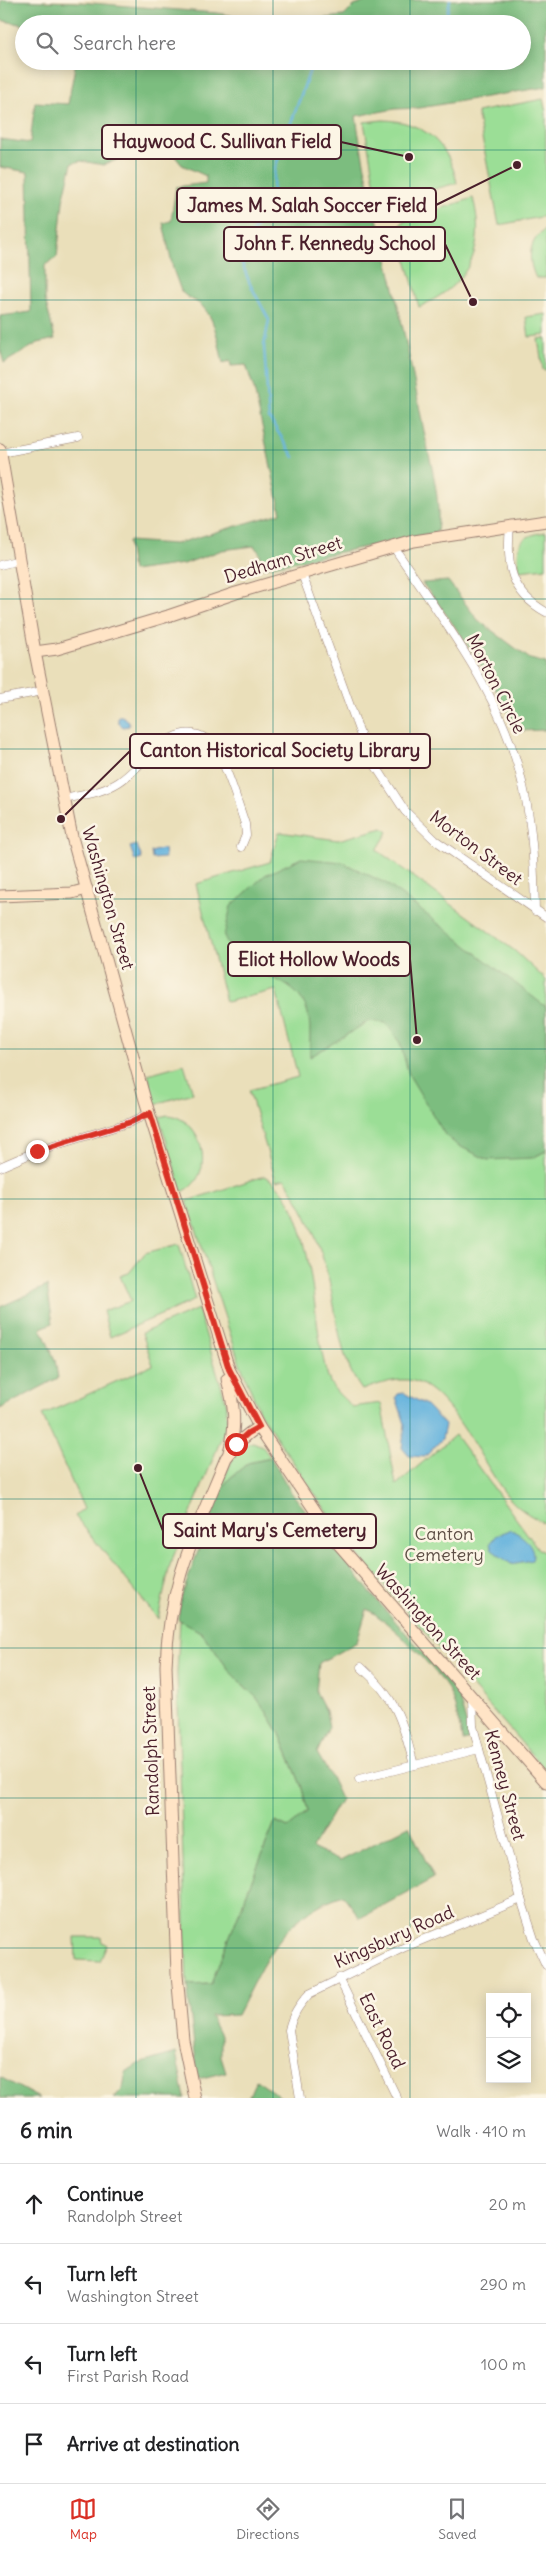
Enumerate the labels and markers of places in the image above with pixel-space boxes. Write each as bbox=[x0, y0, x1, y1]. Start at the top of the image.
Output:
callout: Haywood C. Sullivan Field bbox=[102, 125, 341, 159]
callout: James M. Salah Soccer Field bbox=[177, 188, 436, 222]
callout: John F. Kennedy School bbox=[224, 227, 445, 261]
callout: Canton Historical Society Library bbox=[130, 734, 430, 768]
callout: Eliot Hollow Woods bbox=[228, 942, 410, 976]
callout: Saint Mary's Cemetery bbox=[163, 1514, 376, 1548]

